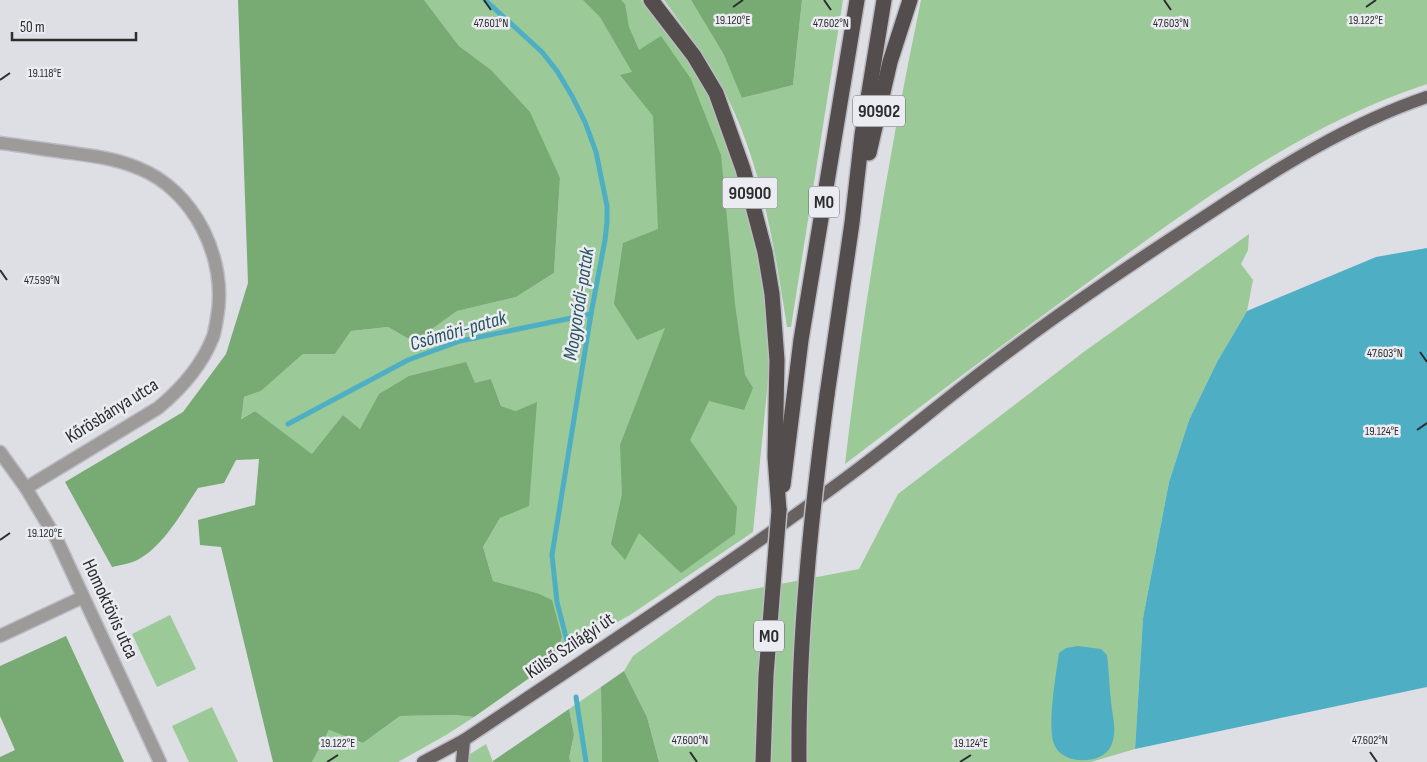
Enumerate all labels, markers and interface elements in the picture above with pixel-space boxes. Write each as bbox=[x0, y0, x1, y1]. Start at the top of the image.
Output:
scale bar bbox=[12, 10, 136, 42]
text: 19.120°E bbox=[716, 13, 750, 28]
text: 19.122°E bbox=[1349, 13, 1383, 28]
text: 47.601°N bbox=[474, 16, 508, 31]
text: 47.602°N bbox=[813, 16, 849, 31]
text: 47.603°N bbox=[1153, 16, 1189, 31]
text: 50 m bbox=[20, 18, 45, 37]
text: 19.118°E bbox=[28, 66, 62, 81]
road number: 90902 bbox=[853, 95, 905, 126]
road number: 90900 bbox=[722, 178, 778, 208]
road number: M0 bbox=[809, 186, 839, 218]
water label: Mogyoródi-patak bbox=[558, 246, 600, 362]
text: 47.599°N bbox=[24, 273, 60, 288]
water label: Csömöri-patak bbox=[407, 306, 510, 356]
text: 47.603°N bbox=[1367, 346, 1403, 361]
street label: Kőrösbánya utca bbox=[61, 373, 163, 449]
text: 19.124°E bbox=[1365, 424, 1399, 439]
text: 19.120°E bbox=[28, 526, 62, 541]
street label: Homoktövis utca bbox=[77, 556, 143, 662]
street label: Külső Szilágyi út bbox=[521, 608, 619, 684]
road number: M0 bbox=[754, 620, 784, 652]
text: 47.600°N bbox=[672, 733, 708, 748]
text: 47.602°N bbox=[1352, 733, 1388, 748]
text: 19.122°E bbox=[321, 736, 355, 751]
text: 19.124°E bbox=[954, 736, 988, 751]

